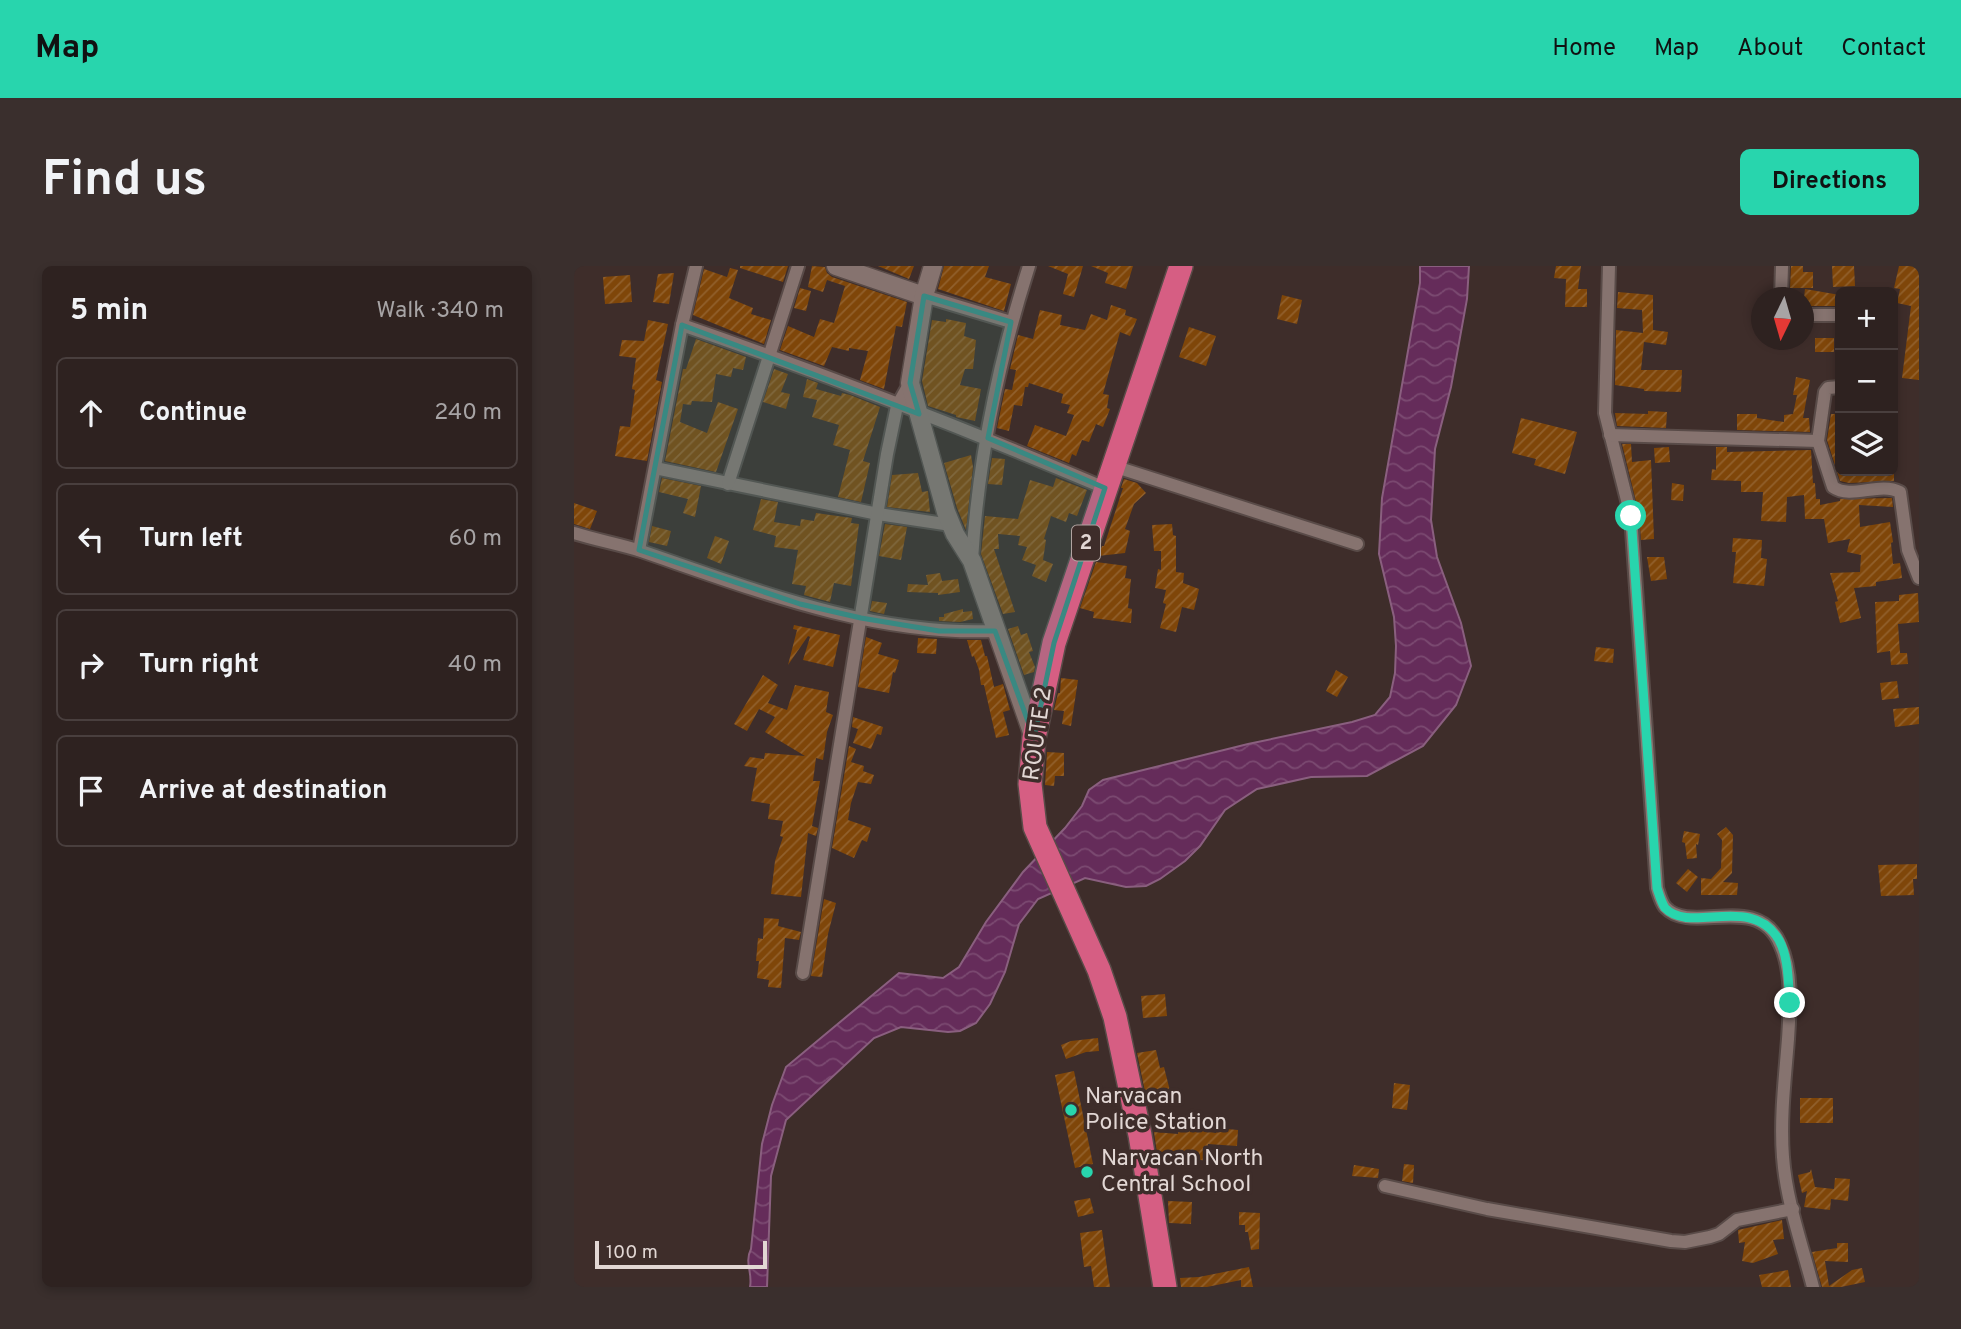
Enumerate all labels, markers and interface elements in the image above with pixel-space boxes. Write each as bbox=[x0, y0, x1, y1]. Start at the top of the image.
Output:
text: Map bbox=[35, 28, 99, 70]
text: Home bbox=[1552, 34, 1616, 64]
text: Map bbox=[1654, 34, 1699, 64]
text: About bbox=[1737, 34, 1803, 64]
text: Contact bbox=[1841, 34, 1926, 64]
button: Directions bbox=[1740, 149, 1919, 215]
text: Find us bbox=[42, 151, 207, 213]
north arrow bbox=[1751, 287, 1814, 350]
map controls bbox=[1835, 287, 1898, 476]
button: + bbox=[1835, 287, 1898, 350]
text: 5 min bbox=[70, 293, 148, 330]
text: Walk · 340 m bbox=[376, 297, 504, 326]
button: − bbox=[1835, 350, 1898, 413]
icon: ahead bbox=[72, 394, 110, 432]
text: Continue bbox=[139, 397, 247, 430]
text: 240 m bbox=[434, 399, 502, 428]
button: layers bbox=[1835, 413, 1898, 476]
route start bbox=[1615, 500, 1646, 531]
icon: left bbox=[72, 520, 110, 558]
text: Turn left bbox=[139, 523, 243, 556]
text: 60 m bbox=[449, 525, 502, 554]
road number: 2 bbox=[1072, 526, 1100, 560]
icon: right bbox=[72, 646, 110, 684]
text: Turn right bbox=[139, 649, 259, 682]
text: 40 m bbox=[448, 651, 502, 680]
street label: ROUTE 2 bbox=[1018, 685, 1060, 783]
icon: arrive bbox=[72, 772, 110, 810]
text: Arrive at destination bbox=[139, 775, 387, 808]
route end bbox=[1774, 987, 1805, 1018]
place label: Narvacan Police Station bbox=[1085, 1083, 1227, 1138]
marker: Narvacan Police Station bbox=[1063, 1102, 1079, 1118]
place label: Narvacan North Central School bbox=[1101, 1145, 1263, 1200]
marker: Narvacan North Central School bbox=[1079, 1164, 1095, 1180]
scale bar bbox=[595, 1238, 766, 1270]
text: 100 m bbox=[606, 1241, 658, 1265]

